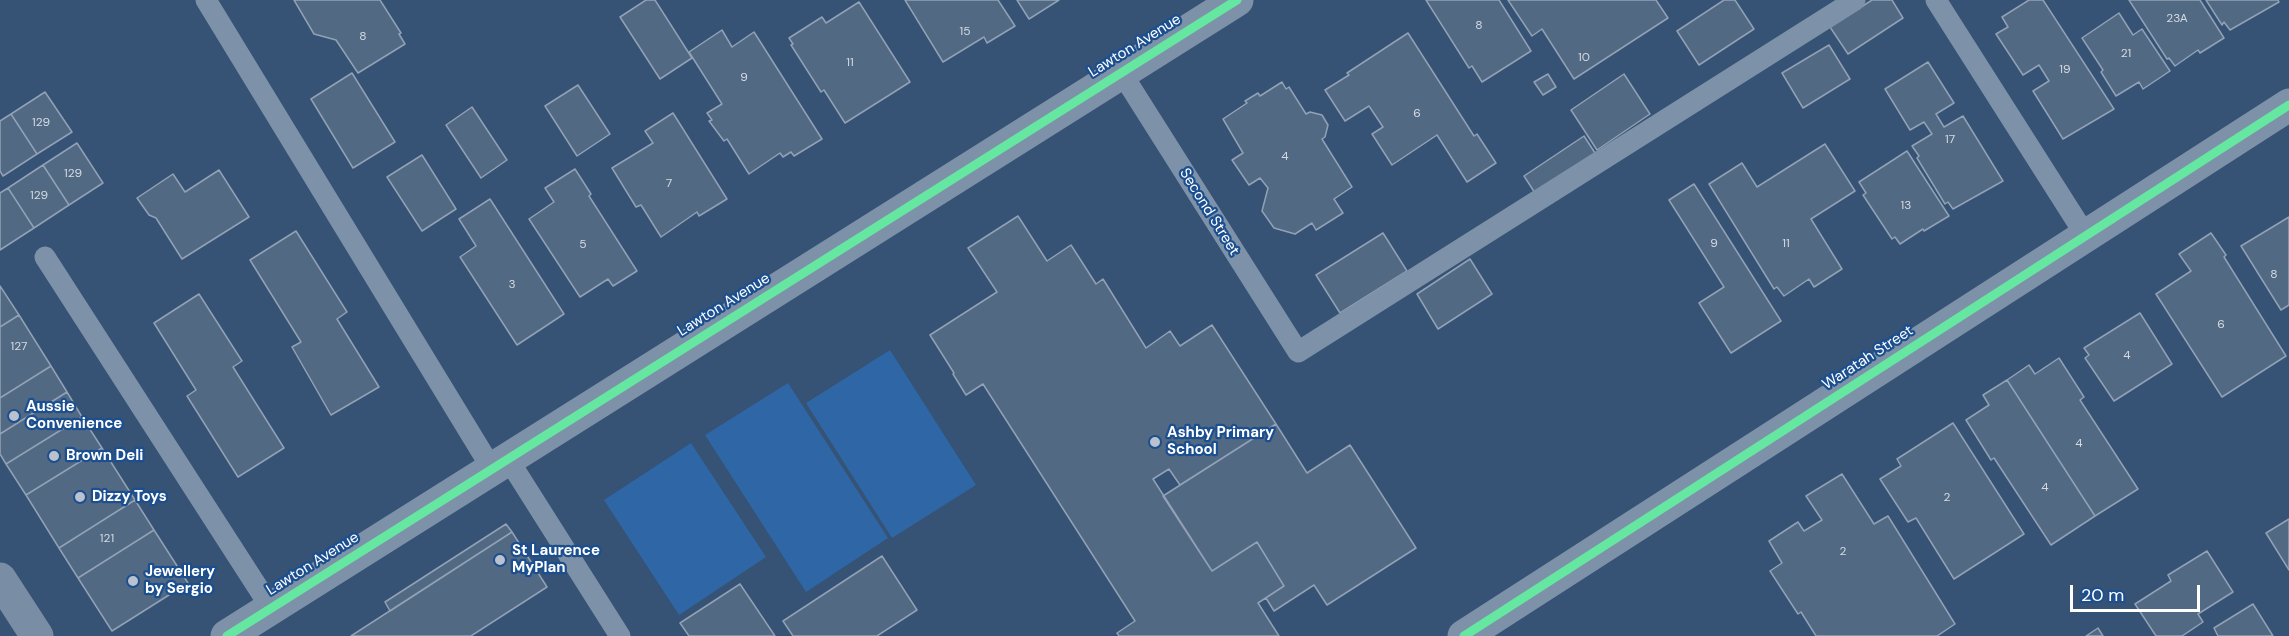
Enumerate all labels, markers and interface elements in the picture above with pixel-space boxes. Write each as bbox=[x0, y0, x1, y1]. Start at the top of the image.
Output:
street label: Lawton Avenue bbox=[1085, 10, 1185, 82]
house number: 23A bbox=[2166, 12, 2188, 26]
house number: 8 bbox=[1475, 19, 1483, 33]
house number: 15 bbox=[959, 25, 971, 39]
house number: 8 bbox=[359, 30, 367, 44]
house number: 21 bbox=[2121, 47, 2131, 61]
house number: 10 bbox=[1578, 51, 1590, 65]
house number: 11 bbox=[846, 56, 854, 70]
house number: 19 bbox=[2059, 63, 2071, 77]
house number: 9 bbox=[740, 71, 748, 85]
house number: 6 bbox=[1413, 107, 1421, 121]
house number: 129 bbox=[32, 116, 50, 130]
house number: 17 bbox=[1945, 133, 1955, 147]
house number: 4 bbox=[1281, 150, 1289, 164]
street label: Second Street bbox=[1175, 165, 1243, 259]
house number: 129 bbox=[64, 167, 82, 181]
house number: 7 bbox=[666, 177, 672, 191]
house number: 129 bbox=[30, 189, 48, 203]
house number: 13 bbox=[1901, 199, 1911, 213]
house number: 9 bbox=[1710, 237, 1718, 251]
house number: 11 bbox=[1782, 237, 1790, 251]
house number: 5 bbox=[579, 238, 587, 252]
house number: 8 bbox=[2270, 268, 2278, 282]
street label: Lawton Avenue bbox=[674, 269, 774, 341]
house number: 3 bbox=[508, 278, 516, 292]
house number: 6 bbox=[2217, 318, 2225, 332]
street label: Waratah Street bbox=[1819, 322, 1917, 394]
house number: 127 bbox=[11, 340, 27, 354]
house number: 4 bbox=[2123, 349, 2131, 363]
place label: Aussie Convenience bbox=[26, 398, 122, 433]
marker: Aussie Convenience bbox=[7, 409, 21, 423]
place label: Ashby Primary School bbox=[1167, 424, 1274, 459]
marker: Ashby Primary School bbox=[1148, 435, 1162, 449]
house number: 4 bbox=[2075, 437, 2083, 451]
place label: Brown Deli bbox=[66, 447, 143, 465]
marker: Brown Deli bbox=[47, 449, 61, 463]
house number: 4 bbox=[2041, 481, 2049, 495]
place label: Dizzy Toys bbox=[92, 488, 167, 506]
marker: Dizzy Toys bbox=[73, 490, 87, 504]
house number: 2 bbox=[1944, 491, 1950, 505]
street label: Lawton Avenue bbox=[263, 528, 363, 600]
house number: 121 bbox=[100, 532, 114, 546]
place label: St Laurence MyPlan bbox=[512, 542, 600, 577]
house number: 2 bbox=[1840, 545, 1846, 559]
marker: St Laurence MyPlan bbox=[493, 553, 507, 567]
place label: Jewellery by Sergio bbox=[145, 563, 215, 598]
scale bar bbox=[2073, 573, 2204, 611]
marker: Jewellery by Sergio bbox=[126, 574, 140, 588]
text: 20 m bbox=[2081, 583, 2124, 607]

